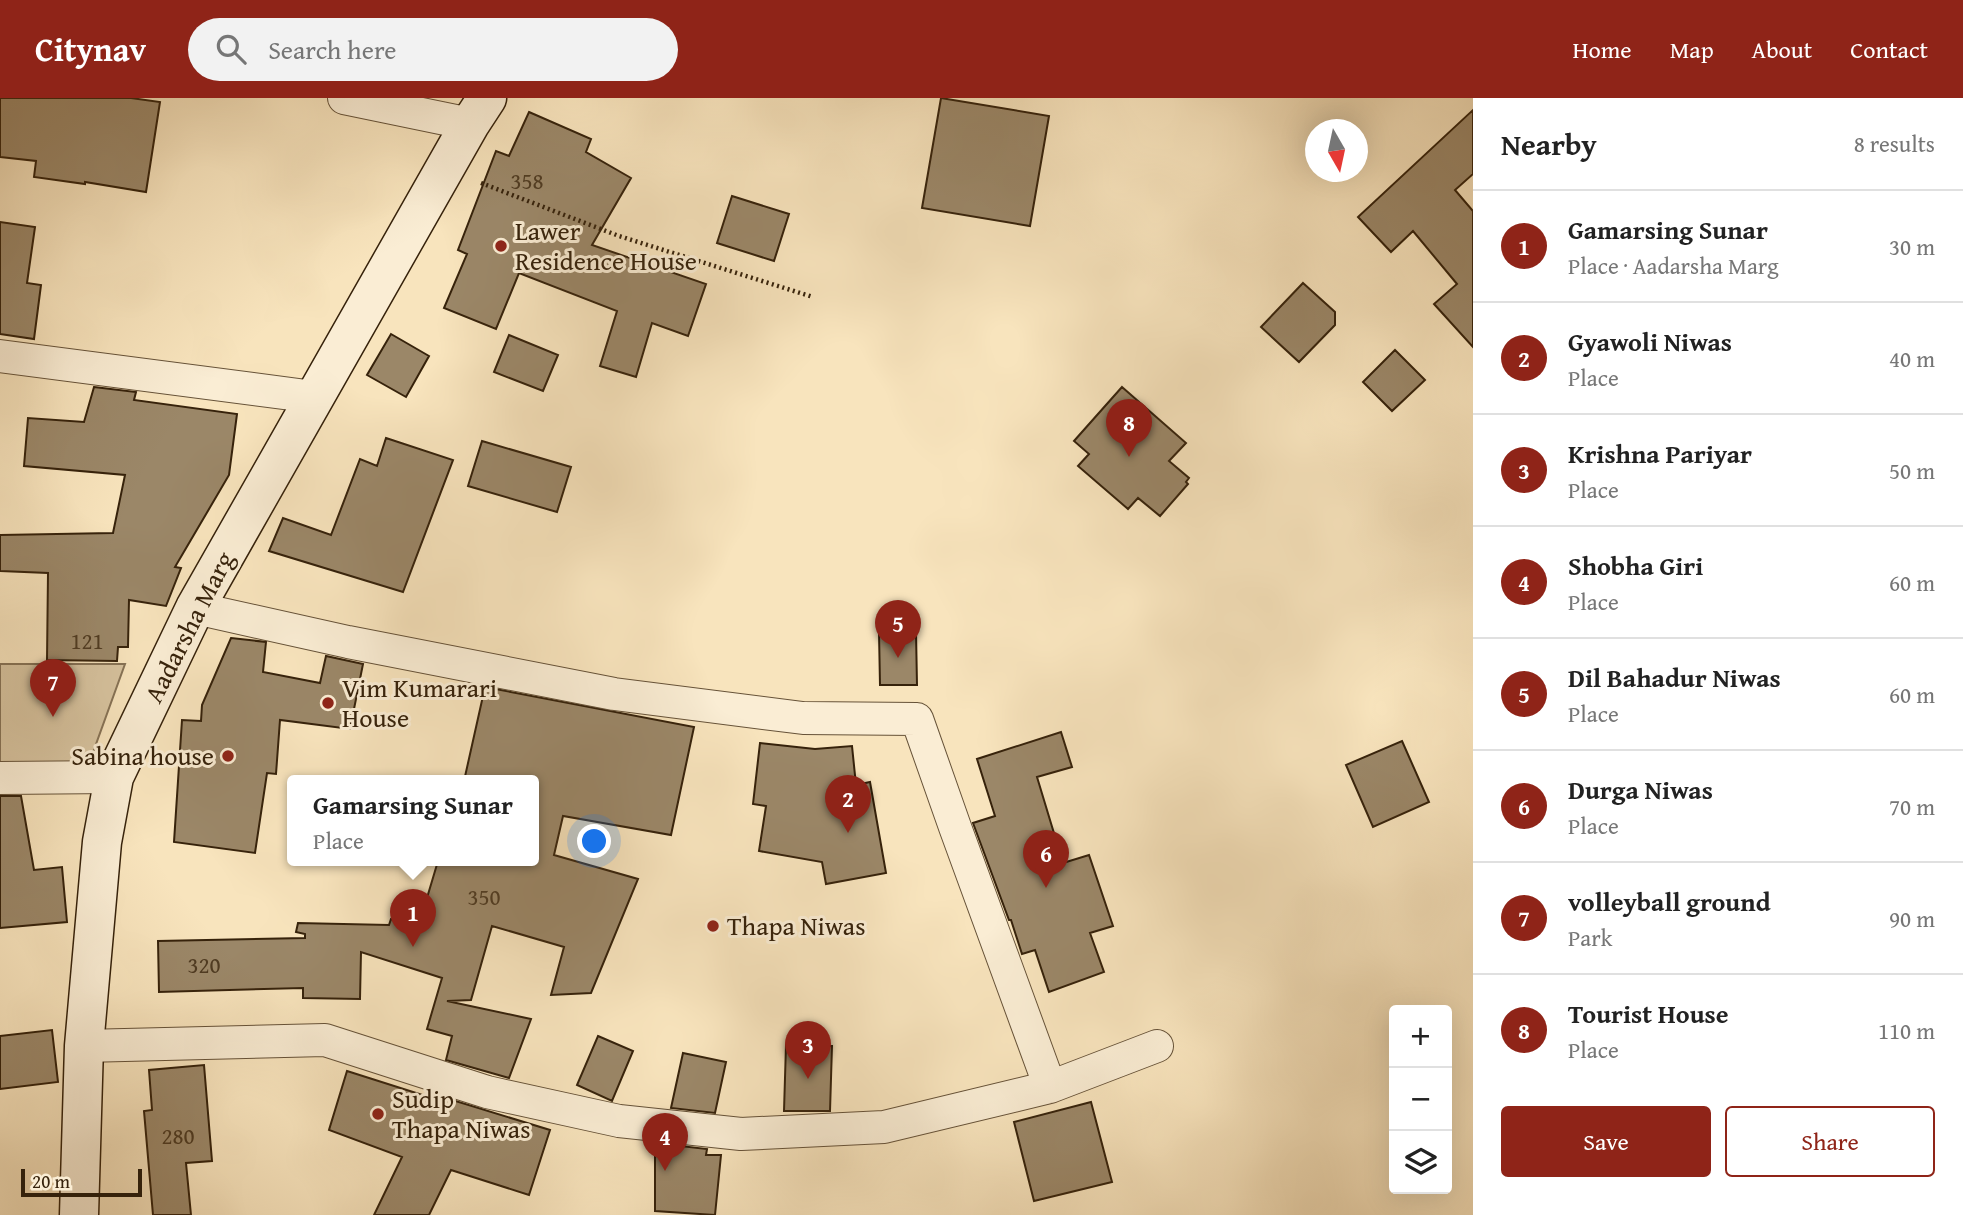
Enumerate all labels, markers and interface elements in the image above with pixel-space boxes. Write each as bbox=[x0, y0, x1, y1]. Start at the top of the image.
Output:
search box bbox=[188, 18, 678, 81]
text: Citynav bbox=[35, 25, 146, 73]
icon: search bbox=[212, 30, 250, 68]
text: Search here bbox=[268, 30, 396, 69]
text: Home bbox=[1573, 32, 1632, 67]
text: Map bbox=[1670, 32, 1714, 67]
text: About bbox=[1752, 32, 1812, 67]
text: Contact bbox=[1850, 32, 1928, 67]
north arrow bbox=[1305, 119, 1368, 182]
text: Nearby bbox=[1501, 122, 1597, 166]
text: 8 results bbox=[1854, 127, 1935, 160]
house number: 358 bbox=[510, 164, 544, 197]
text: Gamarsing Sunar bbox=[1568, 210, 1768, 249]
place label: Lawer Residence House bbox=[515, 211, 697, 280]
text: 1 bbox=[1518, 230, 1530, 263]
text: 30 m bbox=[1889, 230, 1935, 263]
marker: Lawer Residence House bbox=[493, 238, 509, 254]
text: Place · Aadarsha Marg bbox=[1568, 249, 1779, 282]
text: Gyawoli Niwas bbox=[1568, 322, 1732, 361]
text: 2 bbox=[1518, 342, 1530, 375]
text: 40 m bbox=[1889, 342, 1935, 375]
text: Place bbox=[1568, 361, 1619, 394]
pin: 8 bbox=[1106, 399, 1152, 457]
text: Krishna Pariyar bbox=[1568, 434, 1752, 473]
text: 3 bbox=[1518, 454, 1530, 487]
text: 50 m bbox=[1889, 454, 1935, 487]
text: Place bbox=[1568, 473, 1619, 506]
street label: Aadarsha Marg bbox=[134, 544, 243, 709]
text: Shobha Giri bbox=[1568, 546, 1703, 585]
text: 4 bbox=[1518, 566, 1530, 599]
text: 60 m bbox=[1889, 566, 1935, 599]
text: Place bbox=[1568, 585, 1619, 618]
pin: 5 bbox=[875, 600, 921, 658]
house number: 121 bbox=[70, 624, 104, 657]
text: Dil Bahadur Niwas bbox=[1568, 658, 1781, 697]
pin: 7 bbox=[30, 659, 76, 717]
place label: Vim Kumarari House bbox=[342, 668, 497, 737]
text: 5 bbox=[1518, 678, 1530, 711]
text: 60 m bbox=[1889, 678, 1935, 711]
marker: Vim Kumarari House bbox=[320, 695, 336, 711]
text: Place bbox=[1568, 697, 1619, 730]
place label: Sabina house bbox=[71, 736, 214, 775]
marker: Sabina house bbox=[220, 748, 236, 764]
text: Durga Niwas bbox=[1568, 770, 1713, 809]
popup bbox=[287, 775, 539, 866]
pin: 2 bbox=[825, 775, 871, 833]
text: Gamarsing Sunar bbox=[313, 785, 513, 824]
text: 6 bbox=[1518, 790, 1530, 823]
text: 70 m bbox=[1889, 790, 1935, 823]
text: Place bbox=[1568, 809, 1619, 842]
text: Place bbox=[313, 824, 364, 857]
your location bbox=[577, 824, 611, 858]
pin: 6 bbox=[1023, 830, 1069, 888]
house number: 350 bbox=[467, 880, 501, 913]
text: volleyball ground bbox=[1568, 882, 1771, 921]
pin: 1 bbox=[390, 889, 436, 947]
text: 7 bbox=[1518, 902, 1530, 935]
text: 90 m bbox=[1889, 902, 1935, 935]
place label: Thapa Niwas bbox=[727, 906, 865, 945]
marker: Thapa Niwas bbox=[705, 918, 721, 934]
text: Park bbox=[1568, 921, 1612, 954]
house number: 320 bbox=[187, 948, 221, 981]
text: Tourist House bbox=[1568, 994, 1729, 1033]
map controls bbox=[1389, 1005, 1452, 1194]
button: + bbox=[1389, 1005, 1452, 1068]
text: 8 bbox=[1518, 1014, 1530, 1047]
text: 110 m bbox=[1878, 1014, 1935, 1047]
pin: 3 bbox=[785, 1021, 831, 1079]
text: Place bbox=[1568, 1033, 1619, 1066]
button: − bbox=[1389, 1068, 1452, 1131]
place label: Sudip Thapa Niwas bbox=[392, 1079, 530, 1148]
marker: Sudip Thapa Niwas bbox=[370, 1106, 386, 1122]
button: Save bbox=[1501, 1106, 1711, 1177]
button: Share bbox=[1725, 1106, 1935, 1177]
pin: 4 bbox=[642, 1113, 688, 1171]
house number: 280 bbox=[161, 1119, 195, 1152]
button: layers bbox=[1389, 1131, 1452, 1194]
scale bar bbox=[21, 1166, 142, 1198]
text: 20 m bbox=[32, 1167, 70, 1195]

